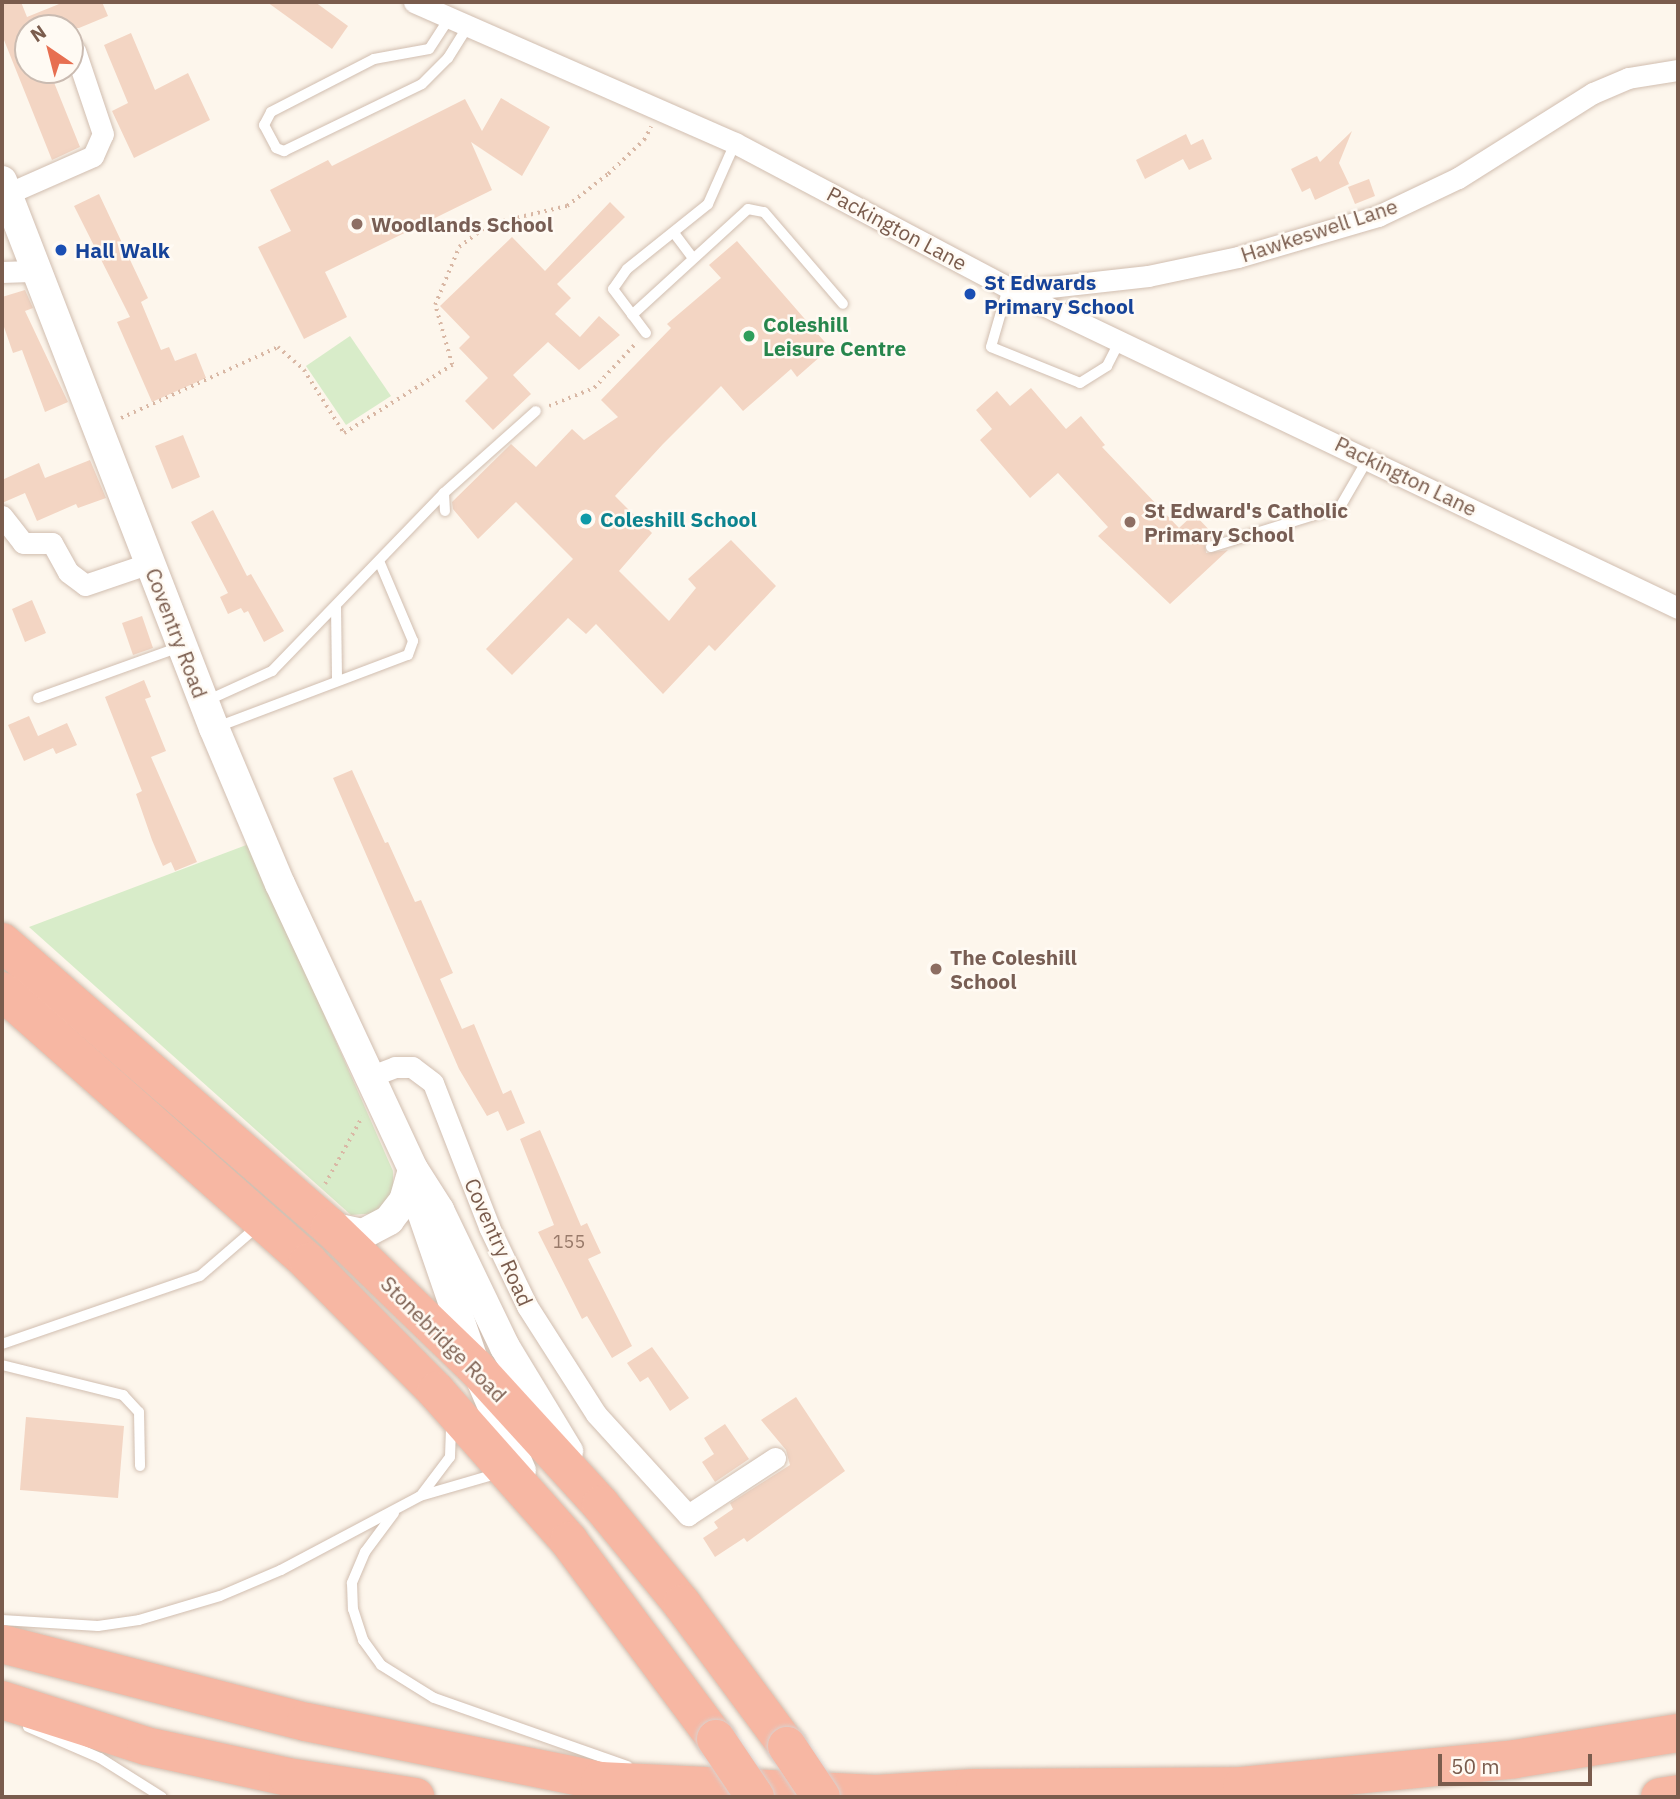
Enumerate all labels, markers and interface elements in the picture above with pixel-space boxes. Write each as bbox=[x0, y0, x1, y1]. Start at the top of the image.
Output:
north arrow bbox=[14, 14, 84, 84]
text: N bbox=[26, 20, 51, 47]
street label: Packington Lane bbox=[823, 181, 971, 275]
street label: Hawkeswell Lane bbox=[1237, 193, 1401, 267]
place label: Woodlands School bbox=[371, 211, 553, 237]
marker: Woodlands School bbox=[349, 216, 365, 232]
place label: Hall Walk bbox=[75, 237, 170, 263]
marker: Hall Walk bbox=[53, 242, 69, 258]
place label: St Edwards Primary School bbox=[984, 269, 1134, 319]
marker: St Edwards Primary School bbox=[962, 286, 978, 302]
place label: Coleshill Leisure Centre bbox=[763, 311, 906, 361]
marker: Coleshill Leisure Centre bbox=[741, 328, 757, 344]
street label: Packington Lane bbox=[1331, 431, 1481, 521]
place label: St Edward's Catholic Primary School bbox=[1144, 497, 1348, 547]
place label: Coleshill School bbox=[600, 506, 757, 532]
marker: Coleshill School bbox=[578, 511, 594, 527]
marker: St Edward's Catholic Primary School bbox=[1122, 514, 1138, 530]
street label: Coventry Road bbox=[141, 564, 213, 702]
place label: The Coleshill School bbox=[950, 944, 1077, 994]
marker: The Coleshill School bbox=[928, 961, 944, 977]
street label: Coventry Road bbox=[460, 1174, 538, 1310]
house number: 155 bbox=[553, 1231, 585, 1253]
street label: Stonebridge Road bbox=[376, 1271, 512, 1407]
scale bar bbox=[1442, 1740, 1596, 1784]
text: 50 m bbox=[1451, 1752, 1500, 1780]

